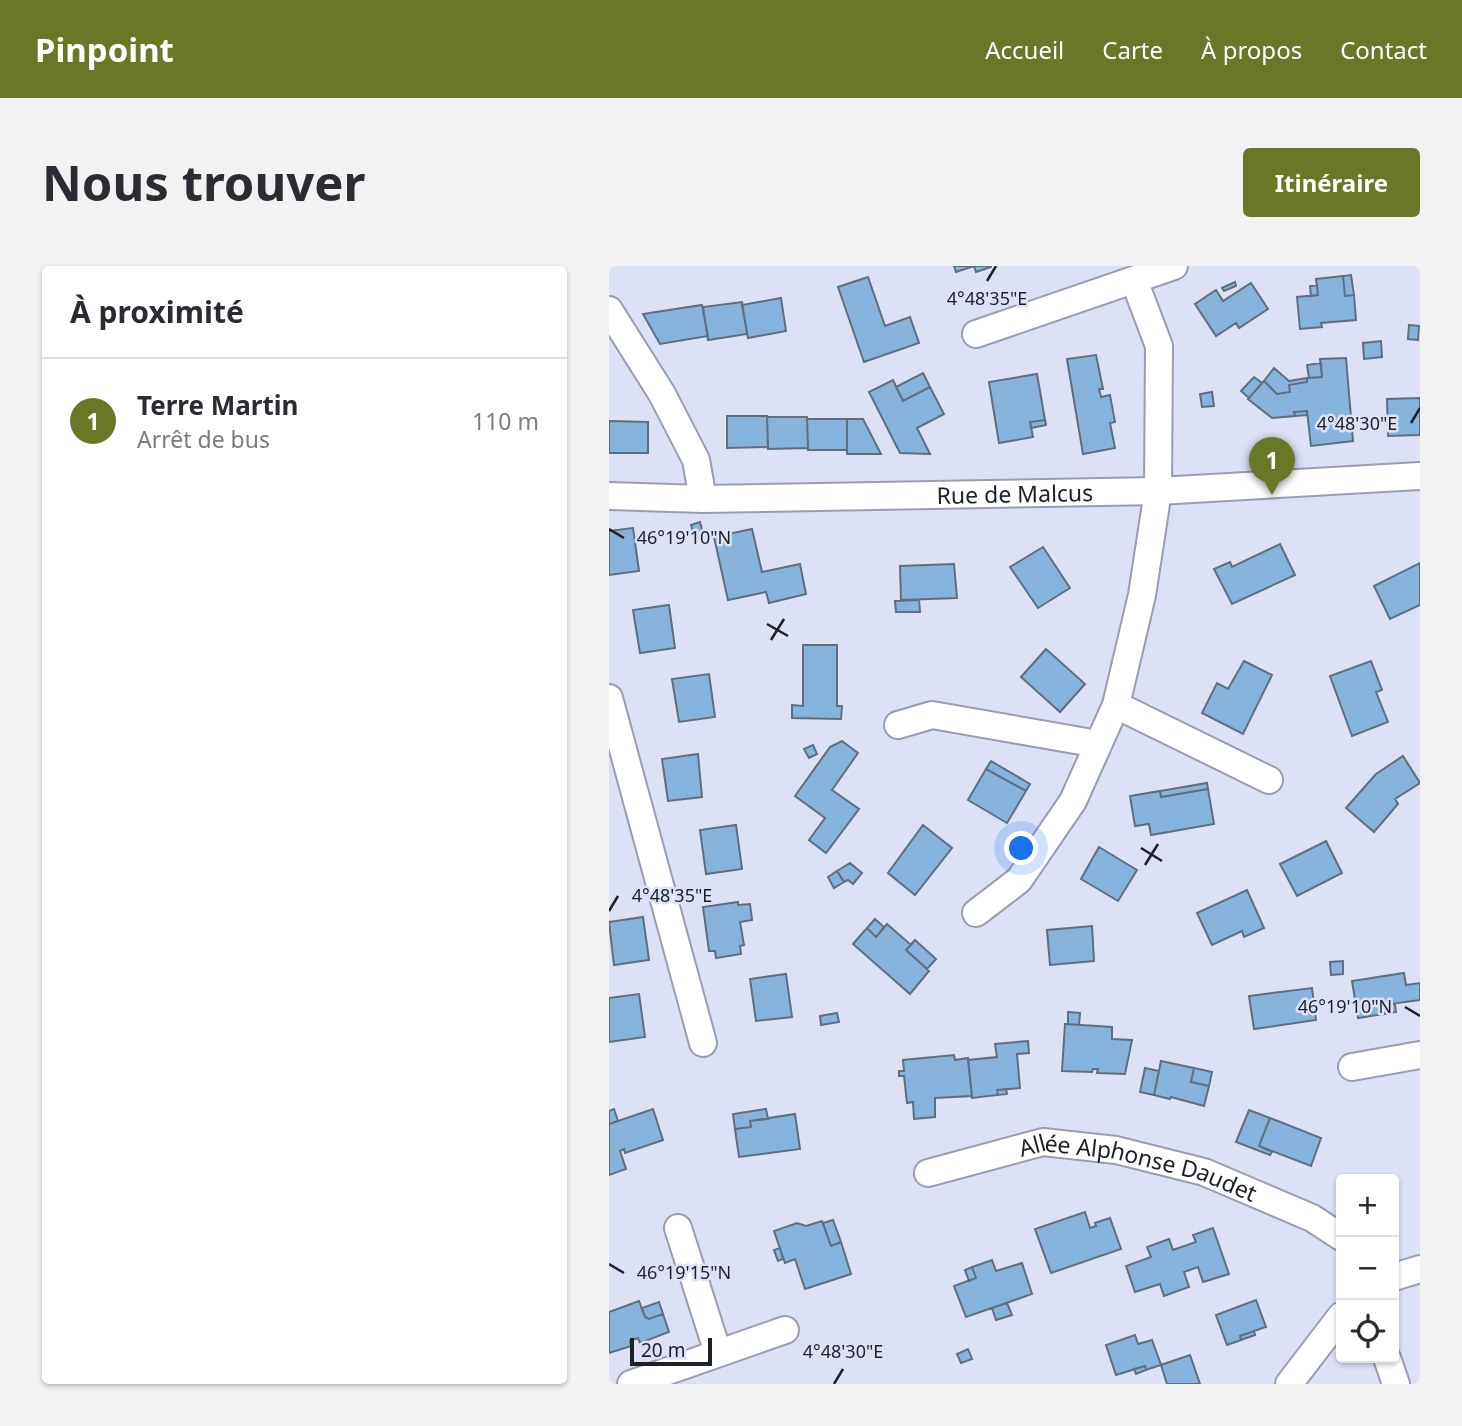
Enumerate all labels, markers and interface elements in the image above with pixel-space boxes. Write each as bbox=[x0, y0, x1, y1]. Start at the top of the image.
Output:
text: Pinpoint bbox=[35, 27, 174, 72]
text: Accueil bbox=[985, 33, 1064, 66]
text: Carte bbox=[1102, 33, 1163, 66]
text: À propos bbox=[1201, 33, 1302, 66]
text: Contact bbox=[1340, 33, 1427, 66]
button: Itinéraire bbox=[1243, 148, 1420, 217]
text: Nous trouver bbox=[42, 149, 365, 215]
text: 4°48'35"E bbox=[947, 286, 1027, 310]
text: À proximité bbox=[70, 291, 244, 332]
text: Terre Martin bbox=[137, 387, 298, 423]
text: 1 bbox=[86, 405, 100, 437]
text: 110 m bbox=[472, 405, 539, 437]
text: 4°48'30"E bbox=[1317, 411, 1397, 435]
text: Arrêt de bus bbox=[137, 423, 270, 455]
pin: 1 bbox=[1249, 437, 1295, 495]
street label: Rue de Malcus bbox=[936, 476, 1093, 511]
text: 46°19'10"N bbox=[637, 525, 731, 549]
your location bbox=[1004, 831, 1038, 865]
text: 4°48'35"E bbox=[632, 883, 712, 907]
text: 46°19'10"N bbox=[1298, 994, 1392, 1018]
street label: Allée Alphonse Daudet bbox=[1015, 1126, 1262, 1209]
map controls bbox=[1336, 1174, 1399, 1363]
button: + bbox=[1336, 1174, 1399, 1237]
button: − bbox=[1336, 1237, 1399, 1300]
text: 46°19'15"N bbox=[637, 1260, 731, 1284]
button: locate bbox=[1336, 1300, 1399, 1363]
scale bar bbox=[630, 1335, 712, 1367]
text: 20 m bbox=[641, 1337, 685, 1363]
text: 4°48'30"E bbox=[803, 1339, 883, 1363]

